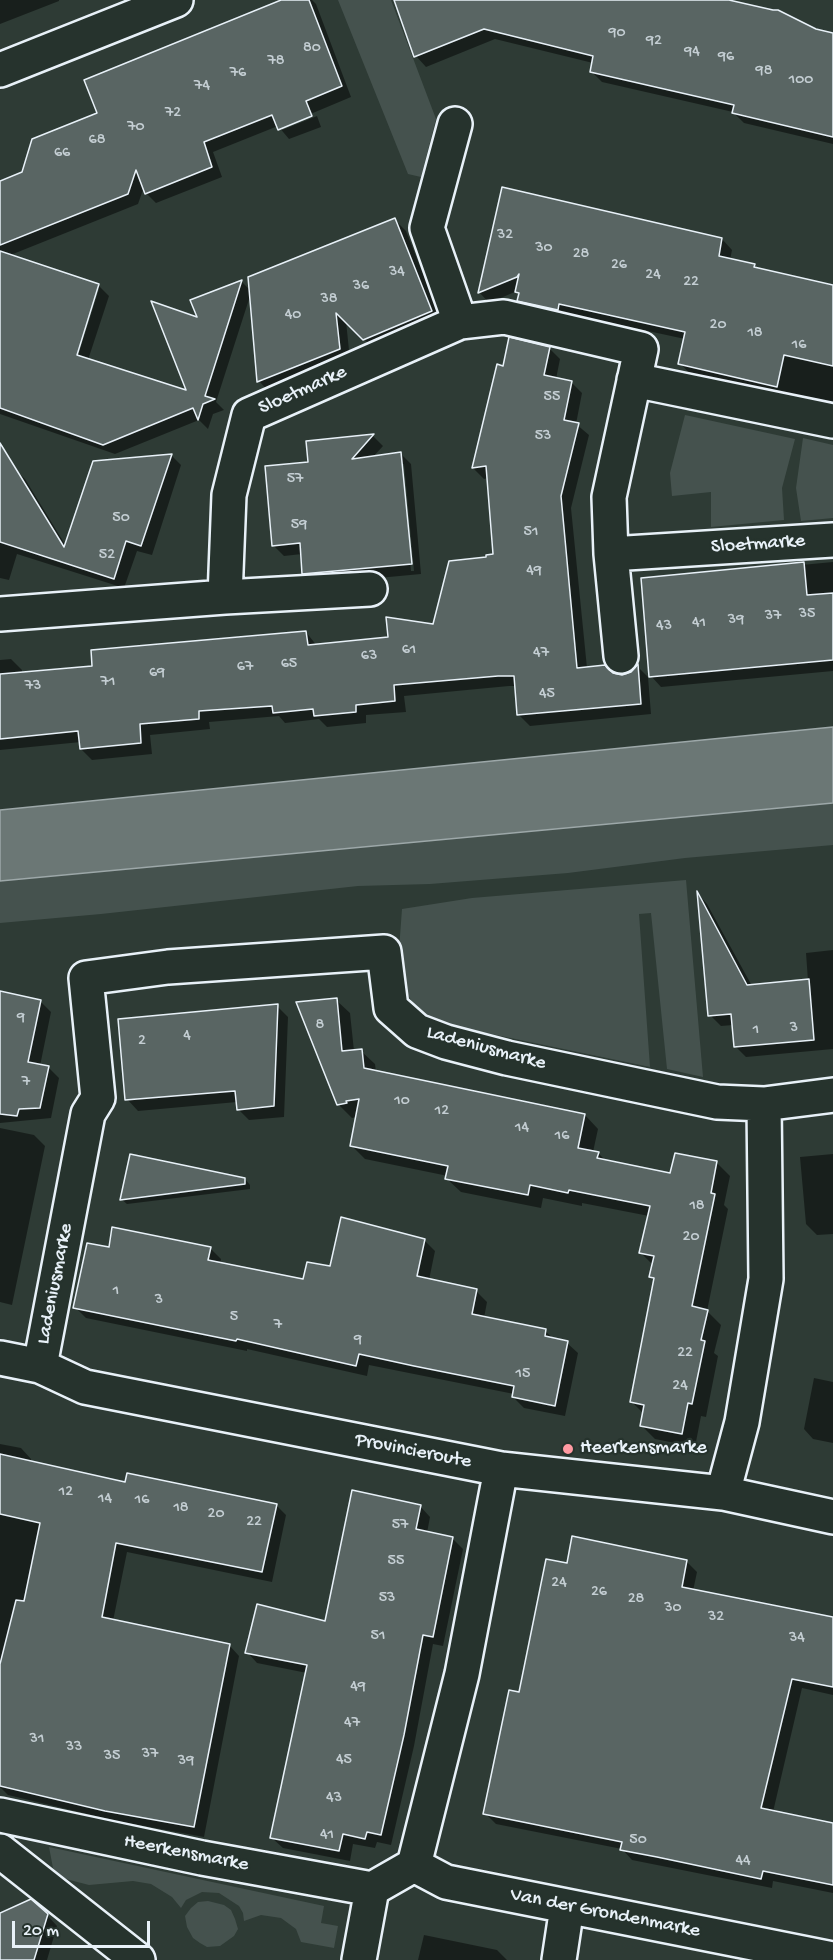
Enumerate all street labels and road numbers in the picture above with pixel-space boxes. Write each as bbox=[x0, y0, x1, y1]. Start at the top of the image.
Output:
street label: Sloetmarke bbox=[255, 361, 351, 421]
street label: Sloetmarke bbox=[710, 530, 806, 560]
street label: Ladeniusmarke bbox=[424, 1022, 548, 1076]
street label: Ladeniusmarke bbox=[33, 1221, 79, 1347]
street label: Provincieroute bbox=[353, 1429, 473, 1475]
street label: Heerkensmarke bbox=[121, 1830, 251, 1878]
street label: Van der Grondenmarke bbox=[508, 1884, 702, 1944]

